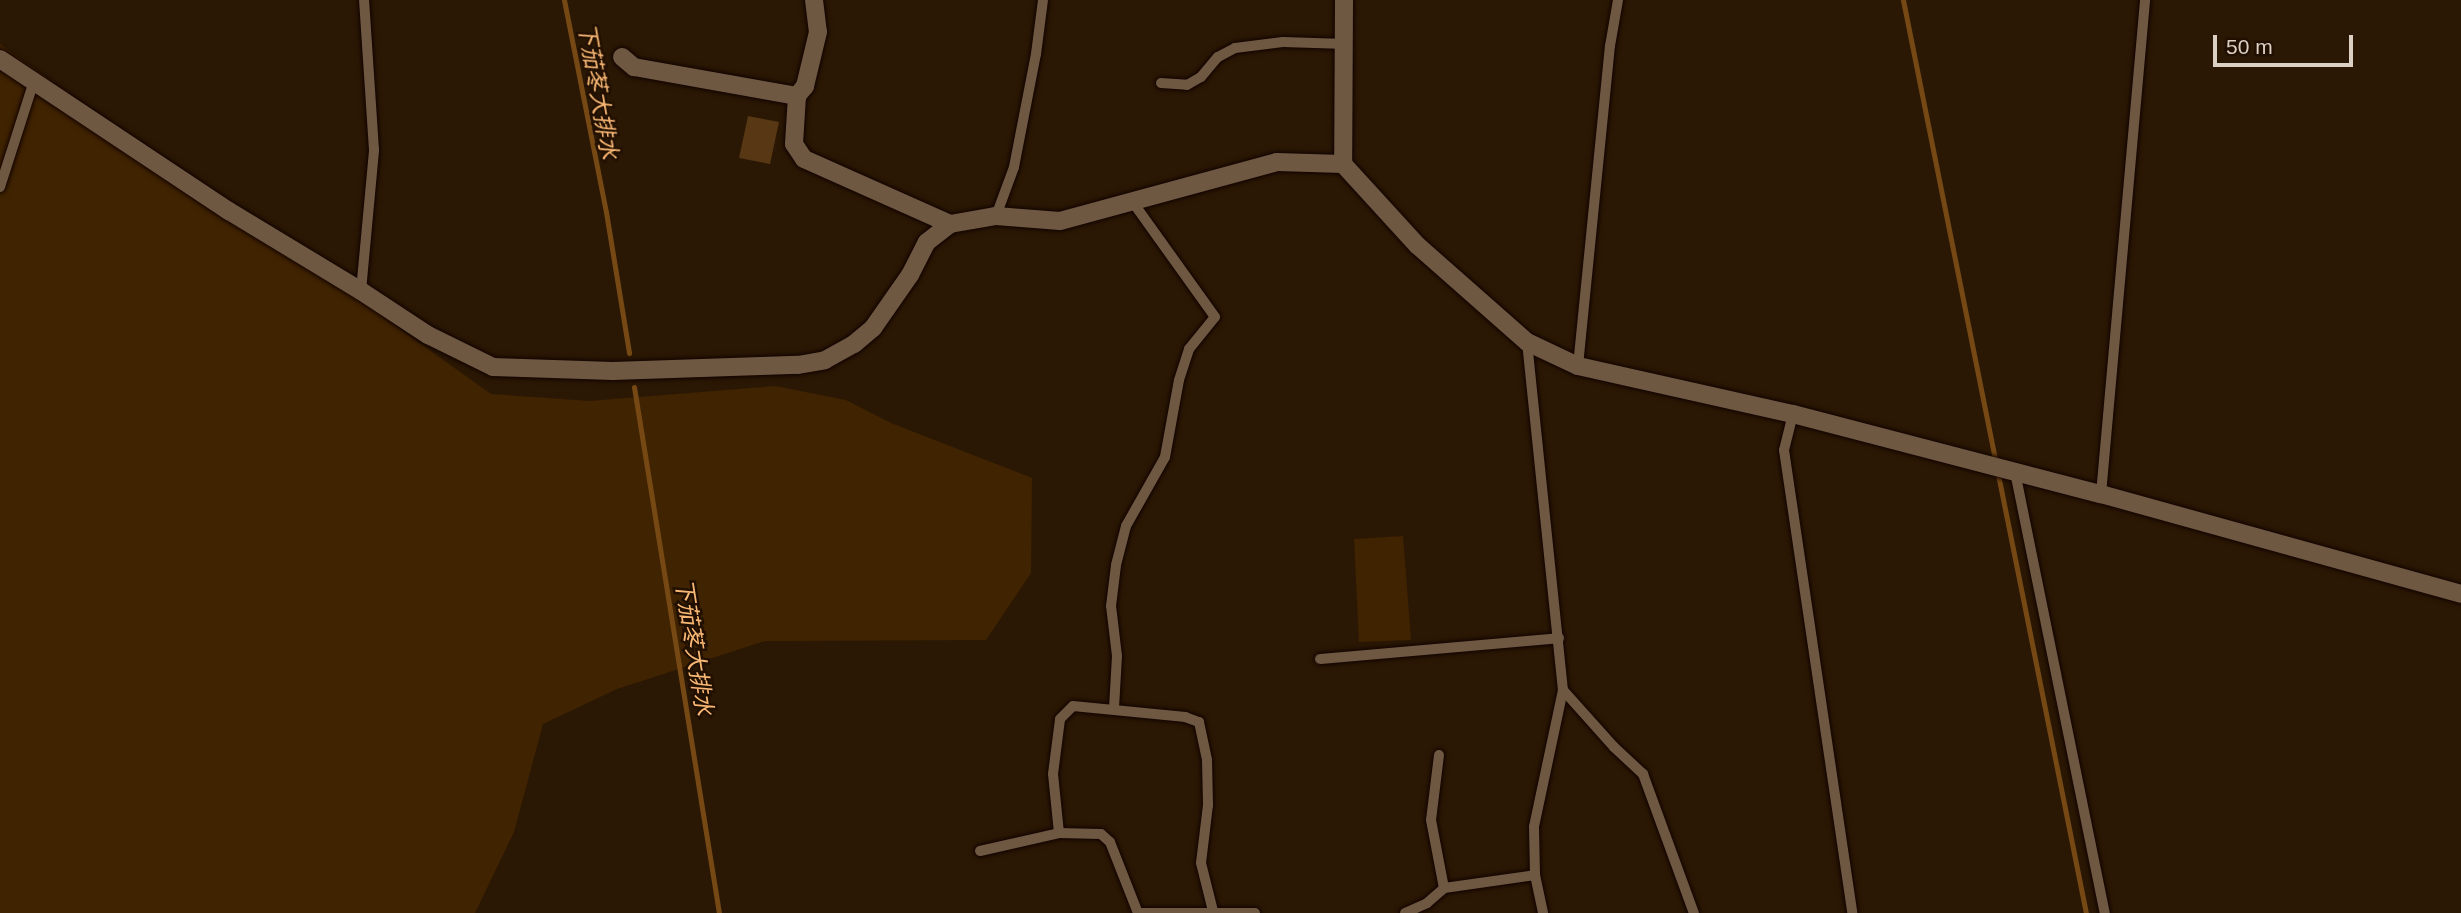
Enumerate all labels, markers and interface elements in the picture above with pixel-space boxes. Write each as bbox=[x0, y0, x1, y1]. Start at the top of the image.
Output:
water label: 下茄苳大排水 bbox=[572, 21, 624, 161]
scale bar bbox=[2216, 21, 2356, 65]
text: 50 m bbox=[2226, 35, 2273, 58]
water label: 下茄苳大排水 bbox=[670, 577, 718, 717]

